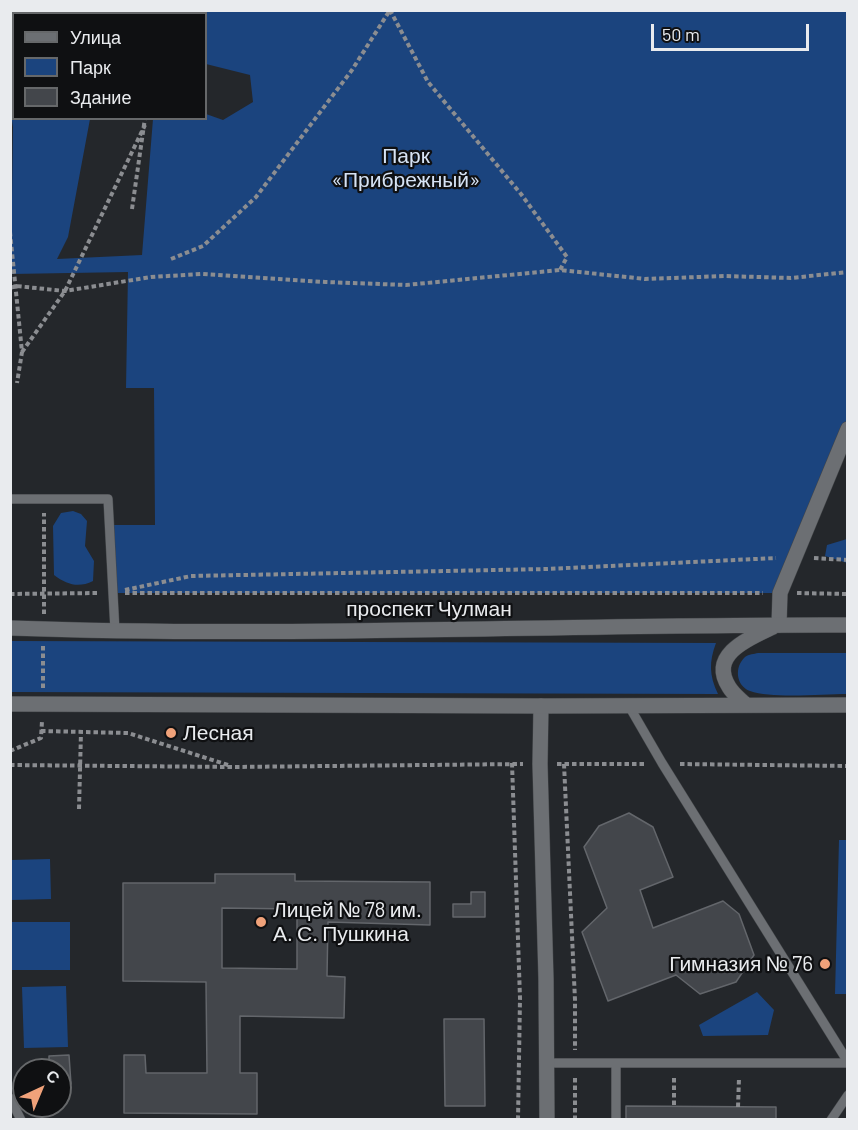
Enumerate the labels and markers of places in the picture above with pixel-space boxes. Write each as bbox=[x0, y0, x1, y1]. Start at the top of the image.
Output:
place label: Лесная bbox=[183, 720, 254, 746]
marker: Лесная bbox=[164, 726, 178, 740]
place label: Лицей № 78 им. А. С. Пушкина bbox=[273, 897, 422, 947]
marker: Лицей № 78 им. А. С. Пушкина bbox=[254, 915, 268, 929]
place label: Гимназия № 76 bbox=[669, 951, 813, 977]
marker: Гимназия № 76 bbox=[818, 957, 832, 971]

